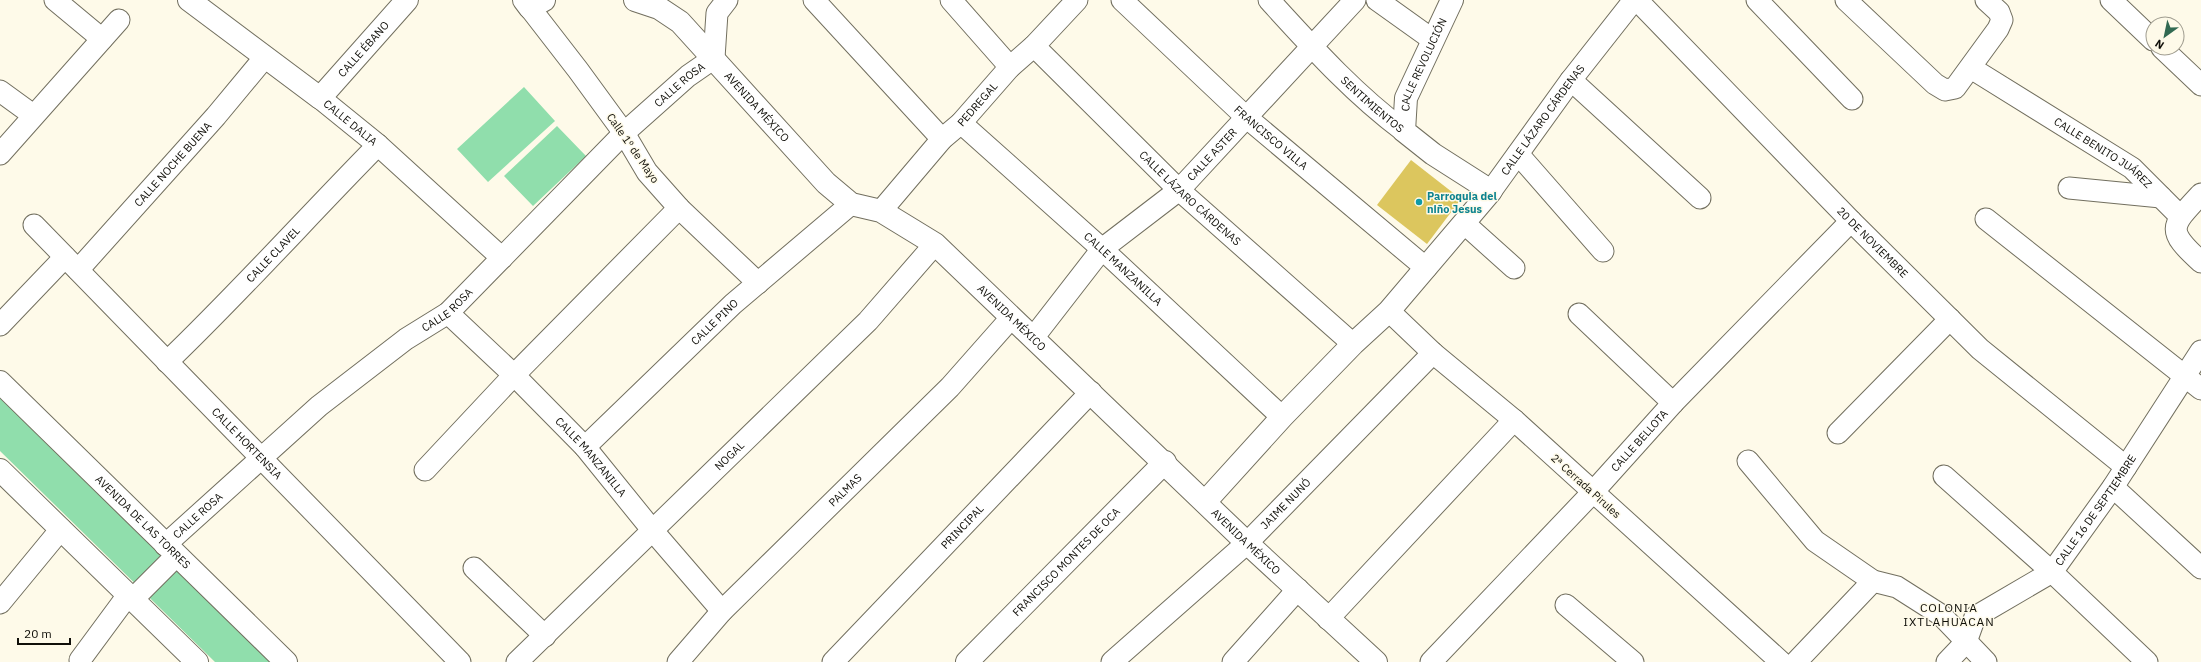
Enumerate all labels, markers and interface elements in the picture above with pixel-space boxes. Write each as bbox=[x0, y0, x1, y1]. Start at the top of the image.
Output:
street label: CALLE REVOLUCIÓN bbox=[1398, 15, 1450, 112]
north arrow bbox=[2145, 16, 2185, 56]
street label: CALLE ÉBANO bbox=[335, 18, 392, 80]
text: N bbox=[2152, 36, 2167, 52]
street label: CALLE ROSA bbox=[651, 59, 708, 110]
street label: CALLE LÁZARO CÁRDENAS bbox=[1498, 62, 1588, 178]
street label: AVENIDA MÉXICO bbox=[722, 69, 792, 145]
street label: SENTIMIENTOS bbox=[1338, 73, 1407, 135]
street label: PEDREGAL bbox=[954, 79, 1001, 129]
street label: CALLE DALIA bbox=[321, 97, 380, 149]
street label: FRANCISCO VILLA bbox=[1231, 103, 1311, 173]
street label: Calle 1º de Mayo bbox=[604, 110, 662, 186]
street label: CALLE BENITO JUÁREZ bbox=[2051, 114, 2155, 191]
street label: CALLE NOCHE BUENA bbox=[131, 119, 214, 210]
street label: CALLE ASTER bbox=[1184, 125, 1240, 184]
street label: CALLE LÁZARO CÁRDENAS bbox=[1136, 148, 1244, 249]
place label: Parroquia del niño Jesus bbox=[1427, 189, 1497, 216]
marker: Parroquia del niño Jesus bbox=[1414, 197, 1424, 207]
street label: 20 DE NOVIEMBRE bbox=[1834, 204, 1911, 281]
street label: CALLE CLAVEL bbox=[243, 223, 303, 285]
street label: CALLE MANZANILLA bbox=[1081, 229, 1165, 309]
street label: AVENIDA MÉXICO bbox=[975, 281, 1049, 354]
street label: CALLE ROSA bbox=[419, 285, 476, 335]
street label: CALLE PINO bbox=[688, 296, 741, 348]
street label: CALLE HORTENSIA bbox=[209, 405, 285, 482]
street label: CALLE BELLOTA bbox=[1608, 407, 1671, 474]
street label: CALLE MANZANILLA bbox=[552, 414, 630, 500]
street label: NOGAL bbox=[712, 438, 747, 473]
street label: 2ª Cerrada Pirules bbox=[1548, 451, 1624, 521]
street label: CALLE 16 DE SEPTIEMBRE bbox=[2052, 452, 2139, 568]
street label: PALMAS bbox=[826, 471, 865, 509]
street label: AVENIDA DE LAS TORRES bbox=[92, 472, 193, 572]
street label: JAIME NUNÓ bbox=[1257, 475, 1314, 532]
street label: CALLE ROSA bbox=[170, 489, 225, 542]
street label: PRINCIPAL bbox=[938, 501, 987, 552]
street label: FRANCISCO MONTES DE OCA bbox=[1009, 505, 1123, 619]
street label: AVENIDA MÉXICO bbox=[1208, 506, 1284, 578]
district label: COLONIA IXTLAHUACAN bbox=[1903, 600, 1995, 629]
scale bar bbox=[18, 620, 70, 646]
text: 20 m bbox=[24, 626, 52, 641]

